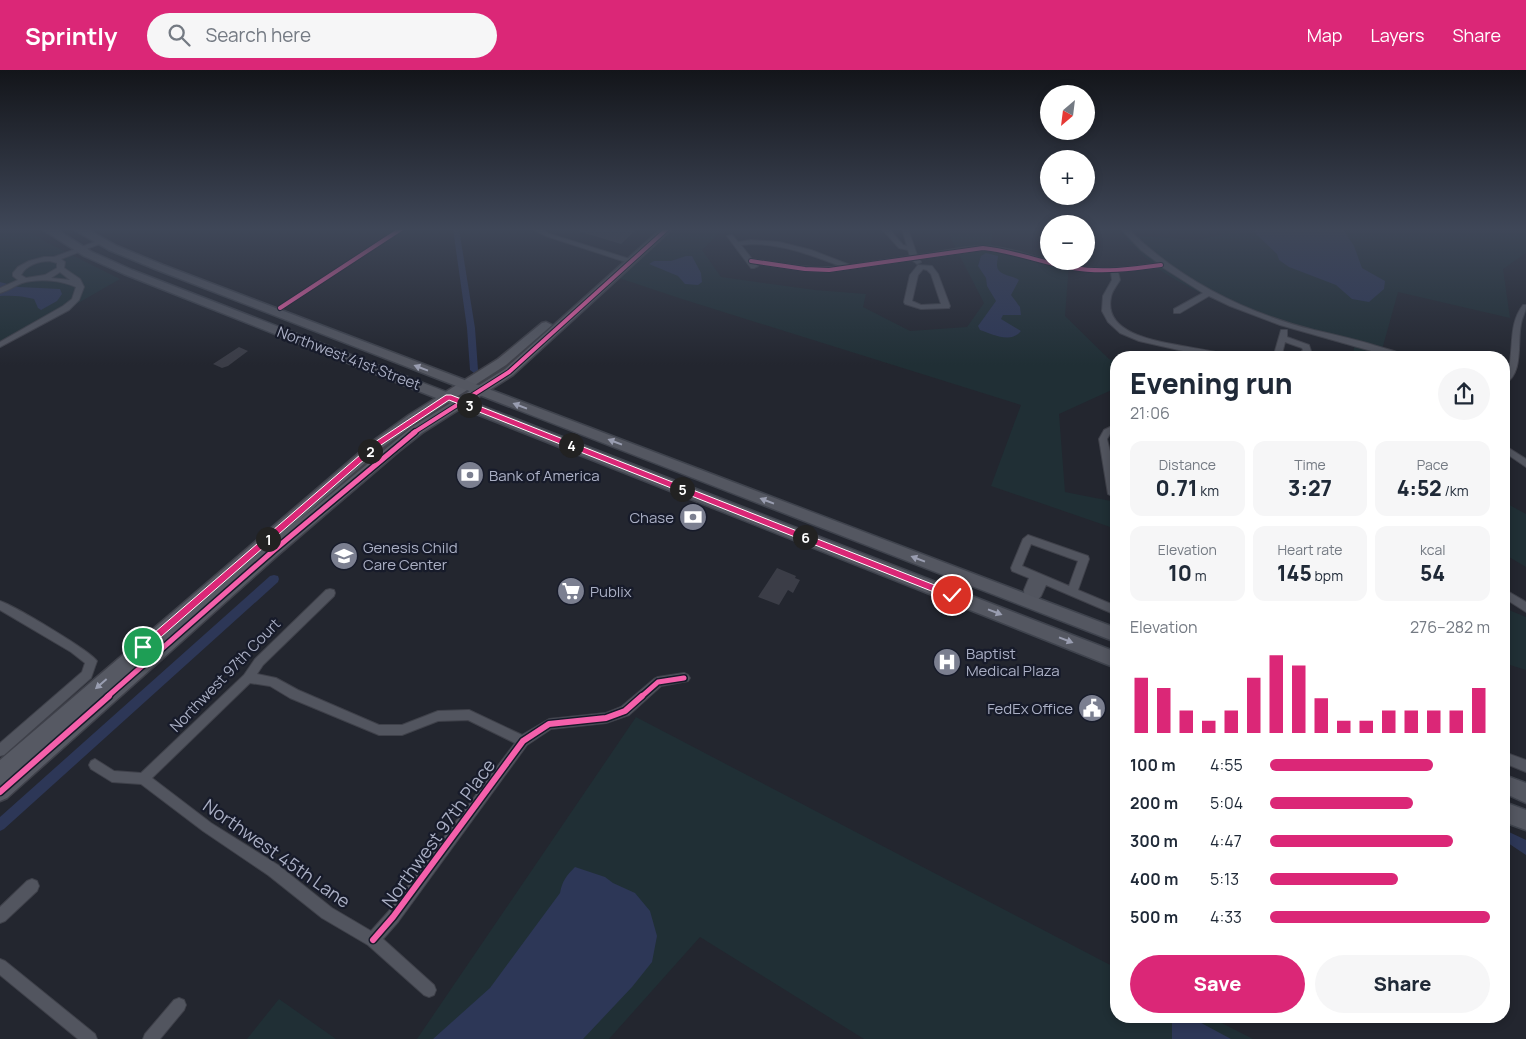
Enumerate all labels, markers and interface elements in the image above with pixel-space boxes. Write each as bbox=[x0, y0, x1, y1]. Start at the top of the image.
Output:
search box bbox=[147, 13, 497, 58]
text: Sprintly bbox=[25, 19, 117, 52]
icon: search bbox=[165, 21, 193, 49]
text: Search here bbox=[205, 22, 311, 48]
text: Map bbox=[1307, 23, 1342, 47]
text: Layers bbox=[1370, 23, 1424, 47]
text: Share bbox=[1452, 23, 1501, 47]
north arrow bbox=[1040, 85, 1095, 140]
map controls bbox=[1040, 85, 1095, 270]
button: + bbox=[1040, 150, 1095, 205]
button: − bbox=[1040, 215, 1095, 270]
street label: Northwest 41st Street bbox=[274, 321, 424, 395]
one-way arrow bbox=[413, 364, 428, 372]
text: Evening run bbox=[1130, 364, 1293, 402]
button: share bbox=[1438, 368, 1490, 420]
pin: 3 bbox=[456, 392, 482, 418]
text: 3 bbox=[465, 396, 474, 415]
one-way arrow bbox=[512, 402, 527, 410]
text: 21:06 bbox=[1130, 402, 1170, 424]
pin: 4 bbox=[558, 432, 584, 458]
text: 4 bbox=[567, 436, 576, 455]
pin: 2 bbox=[358, 438, 382, 464]
one-way arrow bbox=[608, 438, 622, 446]
text: 2 bbox=[366, 442, 375, 461]
text: Distance bbox=[1159, 455, 1216, 474]
text: Time bbox=[1294, 455, 1326, 474]
text: Pace bbox=[1417, 455, 1448, 474]
bank icon: Bank of America bbox=[455, 460, 485, 490]
place label: Bank of America bbox=[489, 465, 600, 486]
text: 0.71 bbox=[1156, 474, 1197, 502]
text: 3:27 bbox=[1288, 474, 1332, 502]
text: 4:52 bbox=[1397, 474, 1442, 502]
pin: 5 bbox=[670, 476, 694, 502]
text: 5 bbox=[678, 480, 687, 499]
text: km bbox=[1197, 481, 1219, 500]
text: /km bbox=[1442, 481, 1469, 500]
one-way arrow bbox=[759, 497, 774, 504]
bank icon: Chase bbox=[678, 502, 708, 532]
place label: Chase bbox=[629, 507, 674, 528]
pin: 6 bbox=[792, 524, 818, 550]
pin: 1 bbox=[256, 526, 280, 552]
text: 6 bbox=[801, 528, 810, 547]
text: 1 bbox=[265, 530, 272, 549]
place label: Genesis Child Care Center bbox=[363, 537, 458, 575]
text: Elevation bbox=[1158, 540, 1217, 559]
text: Heart rate bbox=[1278, 540, 1342, 559]
text: kcal bbox=[1420, 540, 1445, 559]
school or university icon: Genesis Child Care Center bbox=[329, 541, 359, 571]
one-way arrow bbox=[911, 555, 926, 562]
text: 10 bbox=[1168, 559, 1192, 587]
text: 145 bbox=[1277, 559, 1312, 587]
text: 54 bbox=[1420, 559, 1445, 587]
text: m bbox=[1192, 566, 1207, 585]
text: bpm bbox=[1312, 566, 1343, 585]
pin bbox=[931, 574, 973, 616]
supermarket icon: Publix bbox=[556, 576, 586, 606]
place label: Publix bbox=[590, 581, 632, 602]
icon: check bbox=[938, 581, 966, 609]
one-way arrow bbox=[988, 608, 1003, 616]
street label: Northwest 97th Court bbox=[165, 613, 285, 737]
text: Elevation bbox=[1130, 616, 1198, 638]
text: 276–282 m bbox=[1410, 616, 1490, 638]
pin bbox=[122, 626, 164, 668]
icon: arrive bbox=[129, 633, 157, 661]
one-way arrow bbox=[1059, 636, 1074, 644]
place label: Baptist Medical Plaza bbox=[966, 643, 1060, 681]
hospital icon: Baptist Medical Plaza bbox=[932, 647, 962, 677]
one-way arrow bbox=[95, 678, 107, 690]
public building icon: FedEx Office bbox=[1077, 693, 1107, 723]
place label: FedEx Office bbox=[987, 698, 1073, 719]
street label: Northwest 97th Place bbox=[376, 754, 500, 912]
text: 100 m bbox=[1130, 754, 1176, 776]
text: 4:55 bbox=[1210, 754, 1243, 776]
text: 200 m bbox=[1130, 792, 1178, 814]
text: 5:04 bbox=[1210, 792, 1243, 814]
street label: Northwest 45th Lane bbox=[199, 793, 355, 913]
text: 300 m bbox=[1130, 830, 1178, 852]
text: 4:47 bbox=[1210, 830, 1242, 852]
text: 400 m bbox=[1130, 868, 1178, 890]
text: 5:13 bbox=[1210, 868, 1239, 890]
text: 500 m bbox=[1130, 906, 1178, 928]
text: 4:33 bbox=[1210, 906, 1242, 928]
button: Save bbox=[1130, 955, 1305, 1013]
button: Share bbox=[1315, 955, 1490, 1013]

